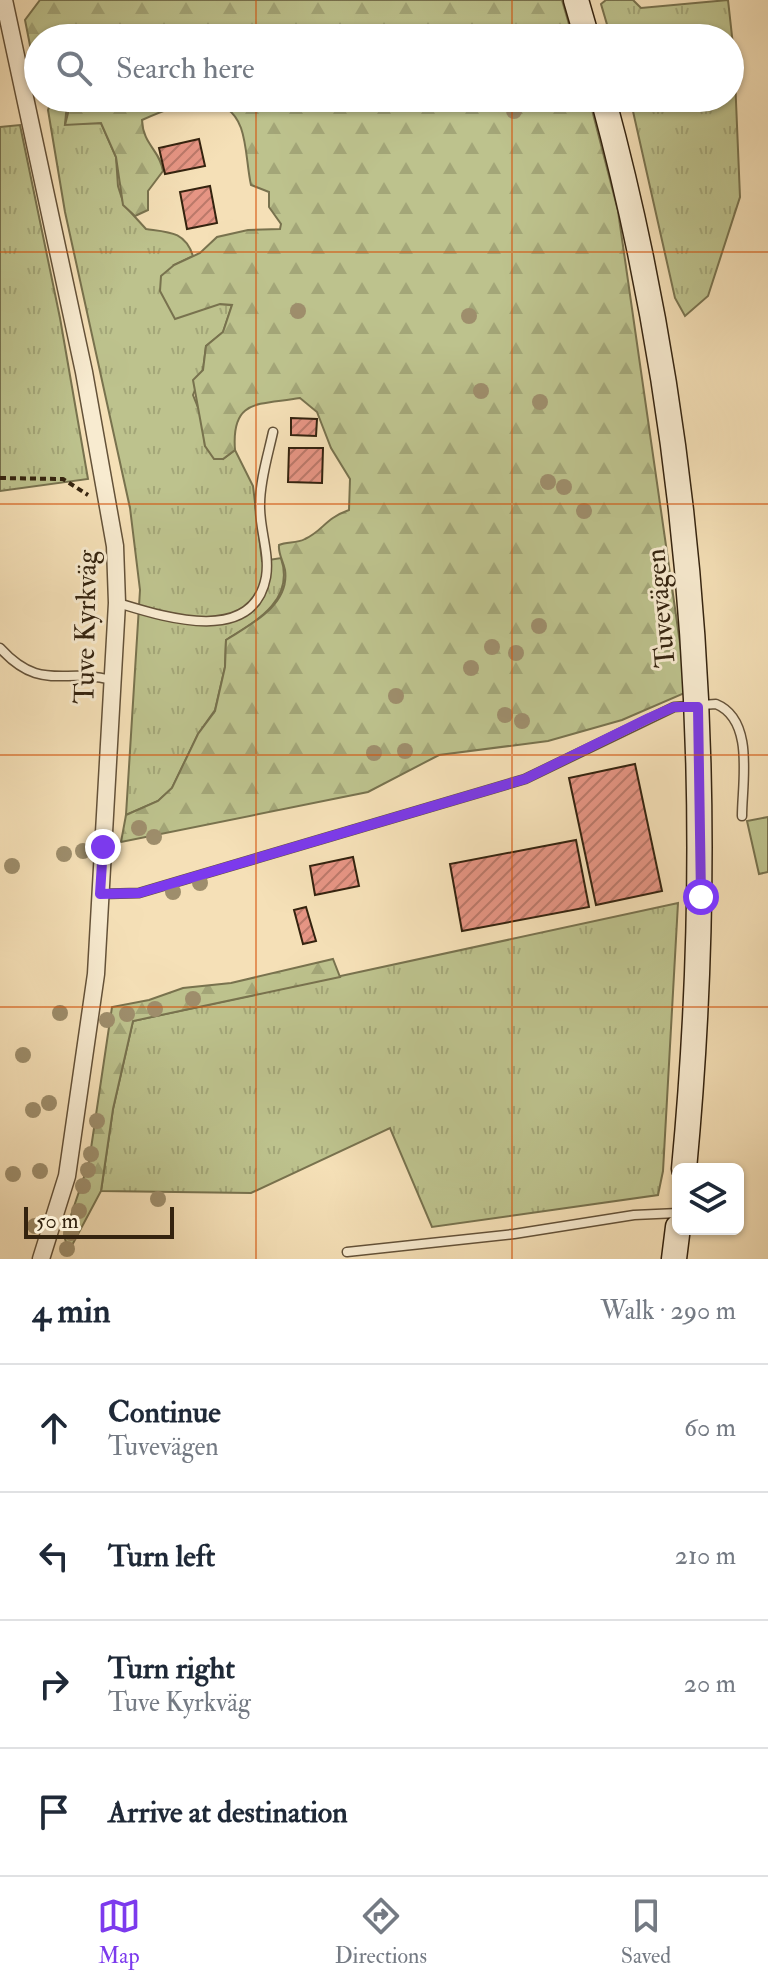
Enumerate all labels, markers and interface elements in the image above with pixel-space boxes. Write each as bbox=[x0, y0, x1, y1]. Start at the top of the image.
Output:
search box bbox=[24, 24, 744, 112]
icon: search bbox=[52, 46, 96, 90]
text: Search here bbox=[116, 50, 255, 87]
street label: Tuvevägen bbox=[638, 547, 684, 669]
street label: Tuve Kyrkväg bbox=[67, 549, 105, 704]
route end bbox=[85, 829, 121, 865]
route start bbox=[683, 879, 719, 915]
map controls bbox=[672, 1163, 744, 1235]
button: layers bbox=[672, 1163, 744, 1235]
scale bar bbox=[24, 1203, 174, 1239]
text: 50 m bbox=[36, 1207, 78, 1235]
text: 4 min bbox=[32, 1290, 110, 1333]
text: Walk · 290 m bbox=[601, 1295, 736, 1327]
text: Continue bbox=[108, 1394, 221, 1431]
icon: ahead bbox=[32, 1406, 76, 1450]
text: 60 m bbox=[684, 1412, 736, 1444]
text: Tuvevägen bbox=[108, 1431, 219, 1463]
icon: left bbox=[32, 1534, 76, 1578]
text: Turn left bbox=[108, 1538, 215, 1575]
text: 210 m bbox=[675, 1540, 736, 1572]
text: Turn right bbox=[108, 1650, 235, 1687]
icon: right bbox=[32, 1662, 76, 1706]
text: 20 m bbox=[684, 1668, 736, 1700]
text: Tuve Kyrkväg bbox=[108, 1687, 251, 1719]
icon: arrive bbox=[32, 1790, 76, 1834]
text: Arrive at destination bbox=[108, 1794, 348, 1831]
tab: Map bbox=[97, 1894, 141, 1970]
tab: Directions bbox=[335, 1894, 427, 1970]
tab: Saved bbox=[621, 1894, 671, 1970]

